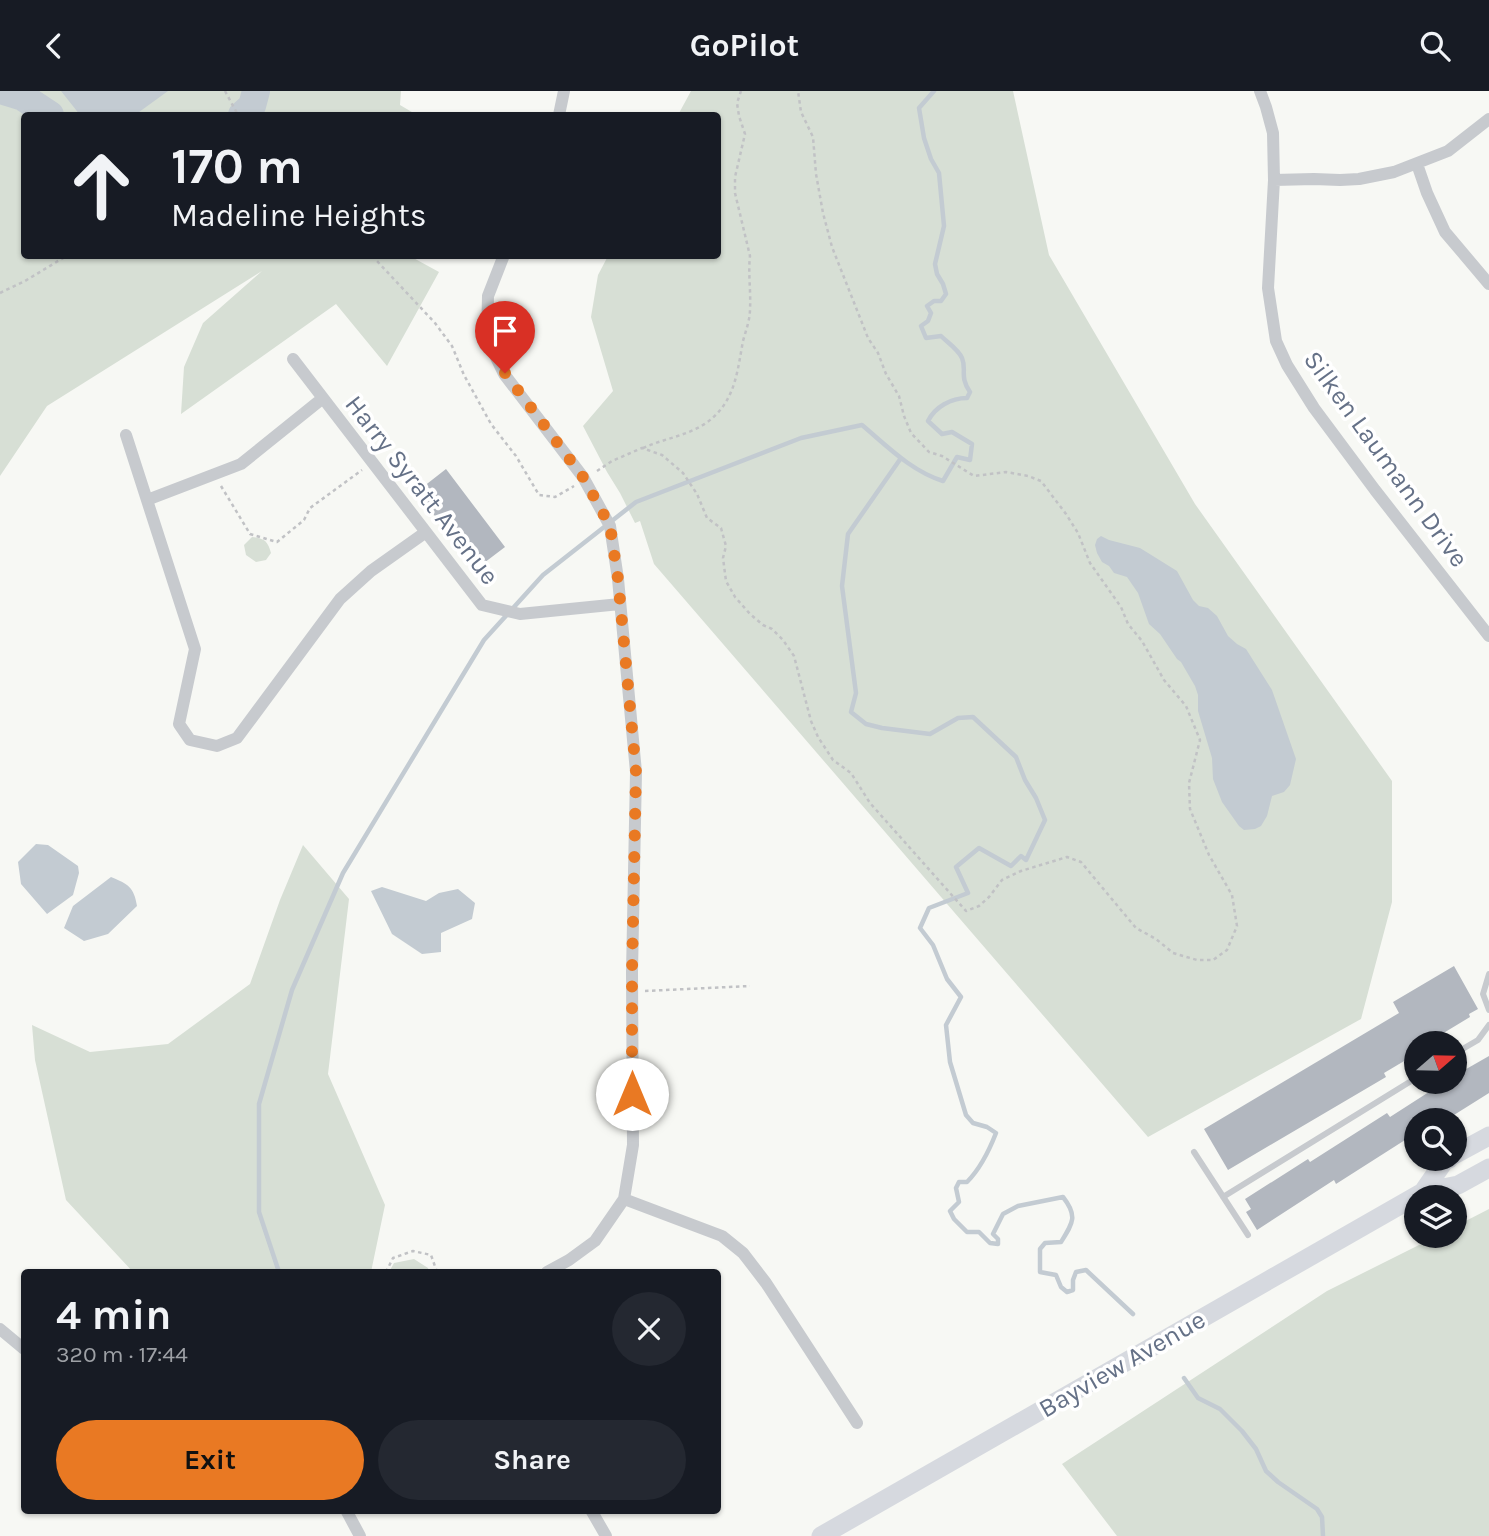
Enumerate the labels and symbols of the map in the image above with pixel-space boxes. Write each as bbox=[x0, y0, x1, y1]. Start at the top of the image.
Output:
pin bbox=[475, 301, 535, 373]
street label: Silken Laumann Drive bbox=[1297, 345, 1475, 573]
street label: Harry Syratt Avenue bbox=[338, 389, 506, 591]
north arrow bbox=[1404, 1031, 1466, 1094]
position arrow bbox=[595, 1057, 669, 1131]
street label: Bayview Avenue bbox=[1033, 1304, 1211, 1424]

